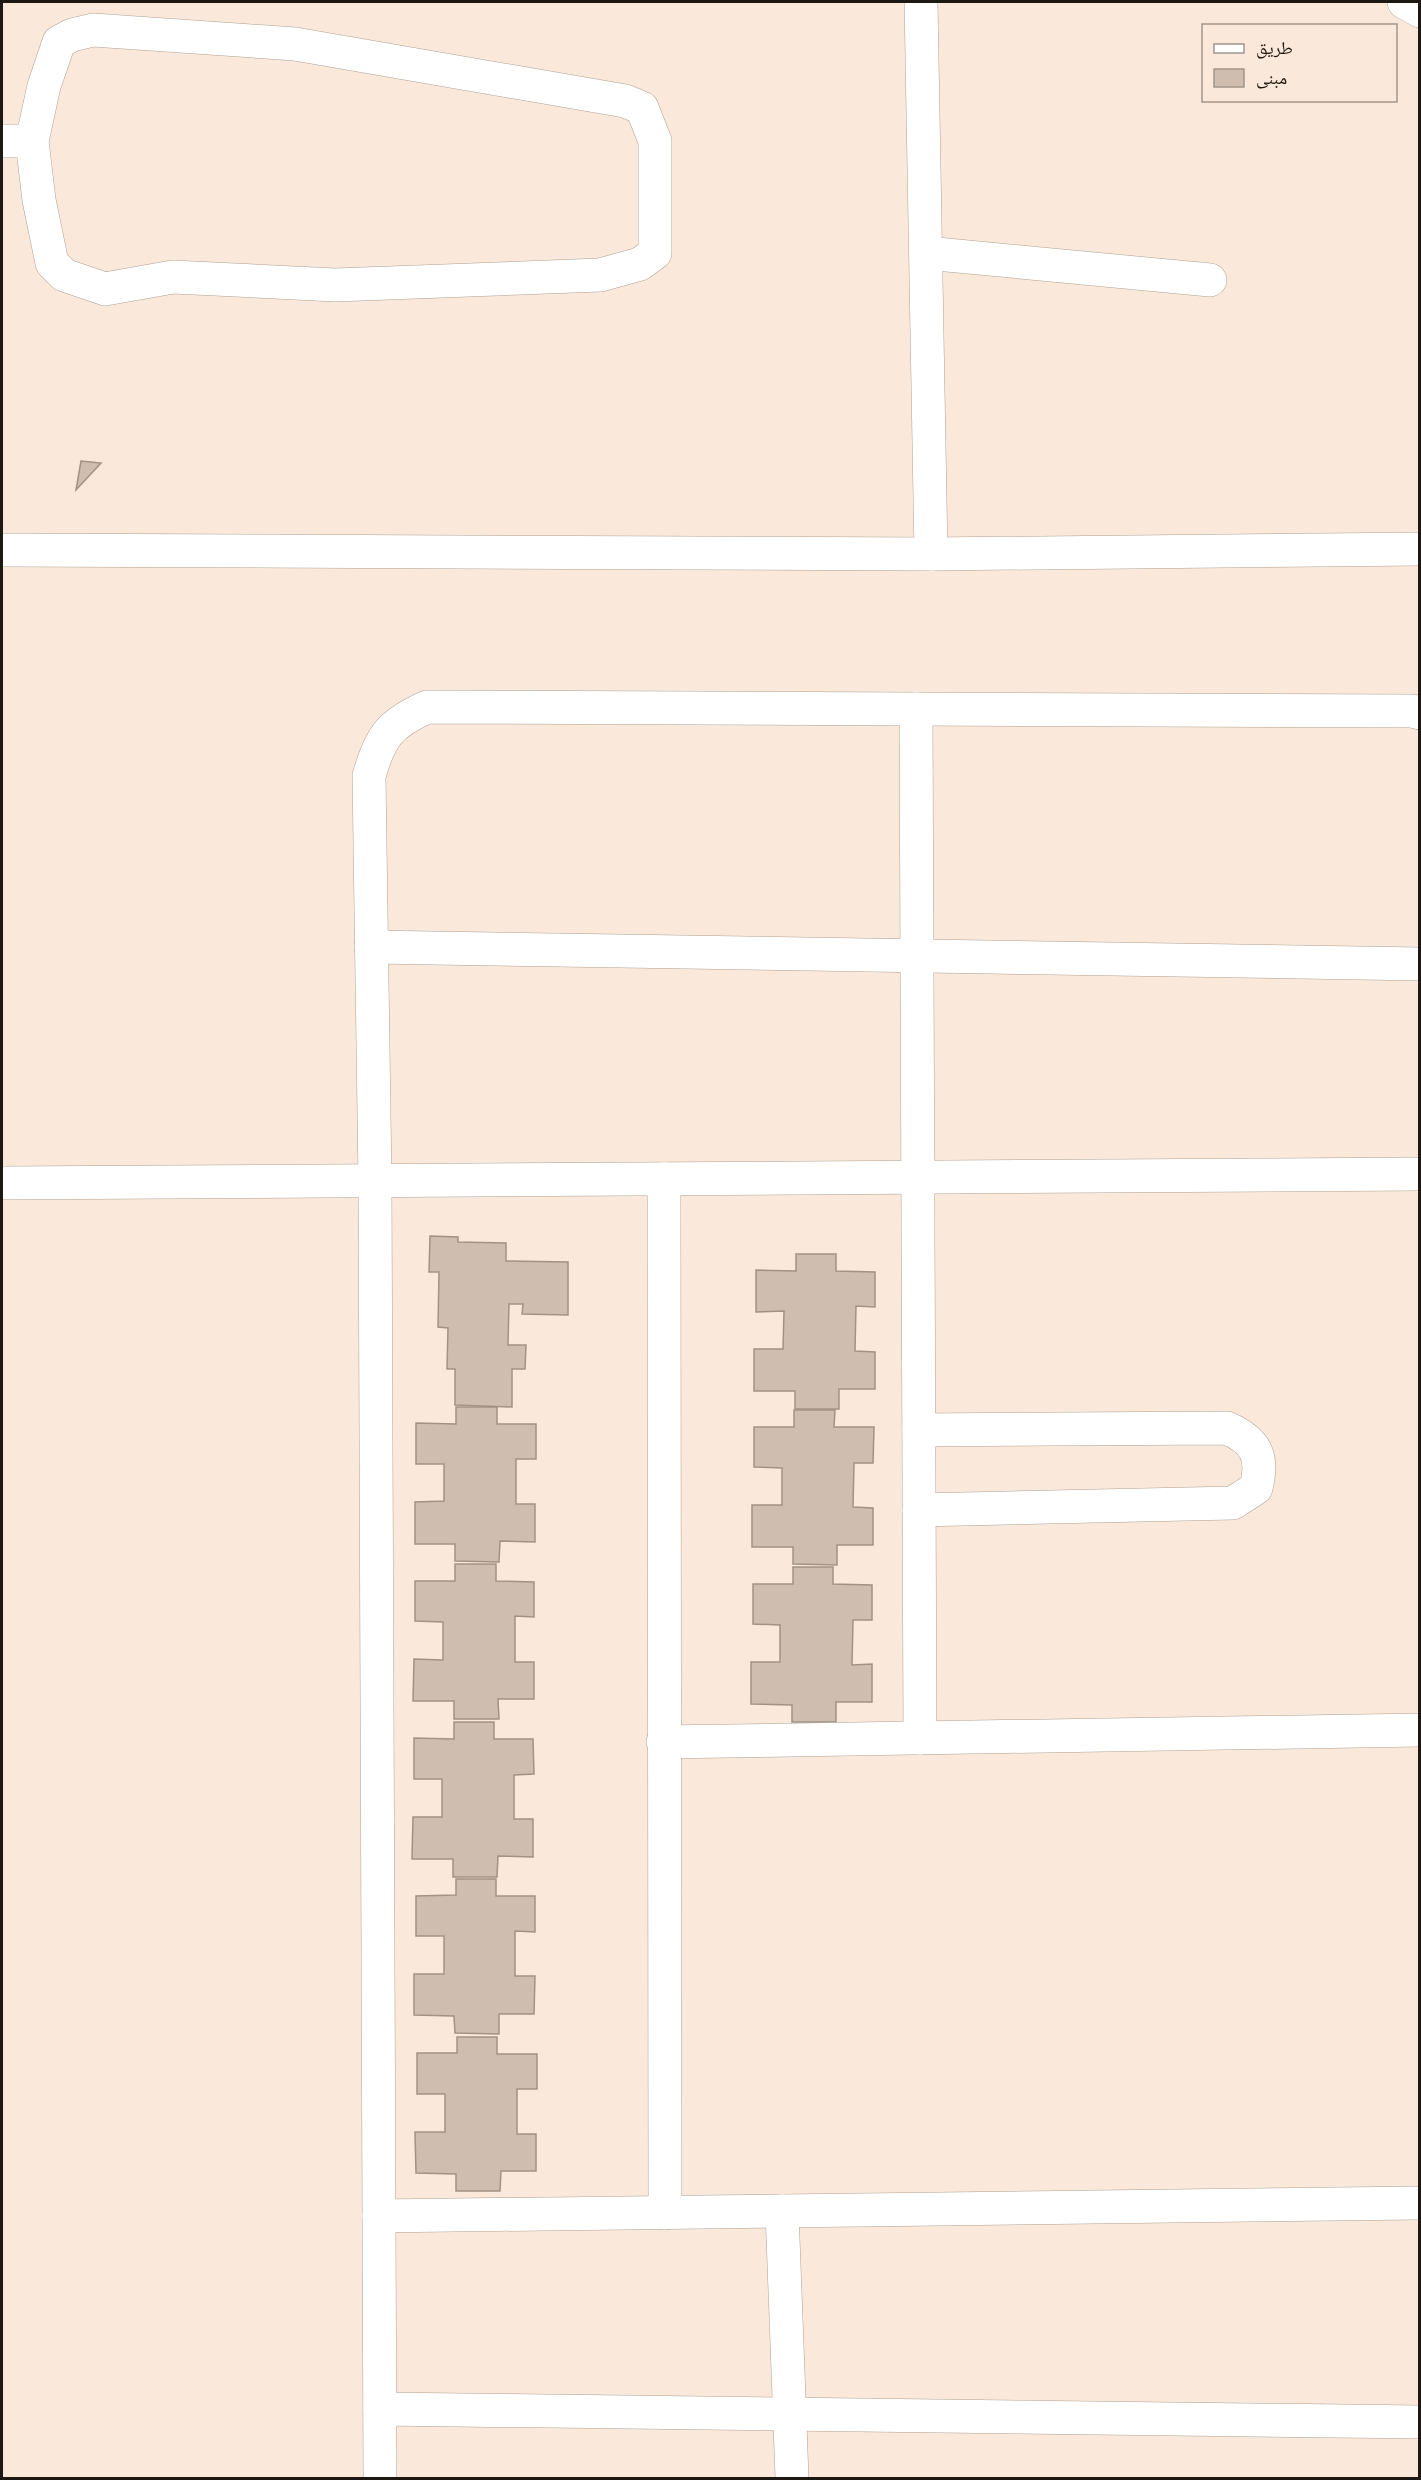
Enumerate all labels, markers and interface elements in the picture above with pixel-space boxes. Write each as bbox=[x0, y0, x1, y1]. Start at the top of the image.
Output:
legend bbox=[1202, 24, 1397, 102]
text: طريق bbox=[1256, 35, 1293, 60]
text: مبنى bbox=[1256, 65, 1287, 90]

